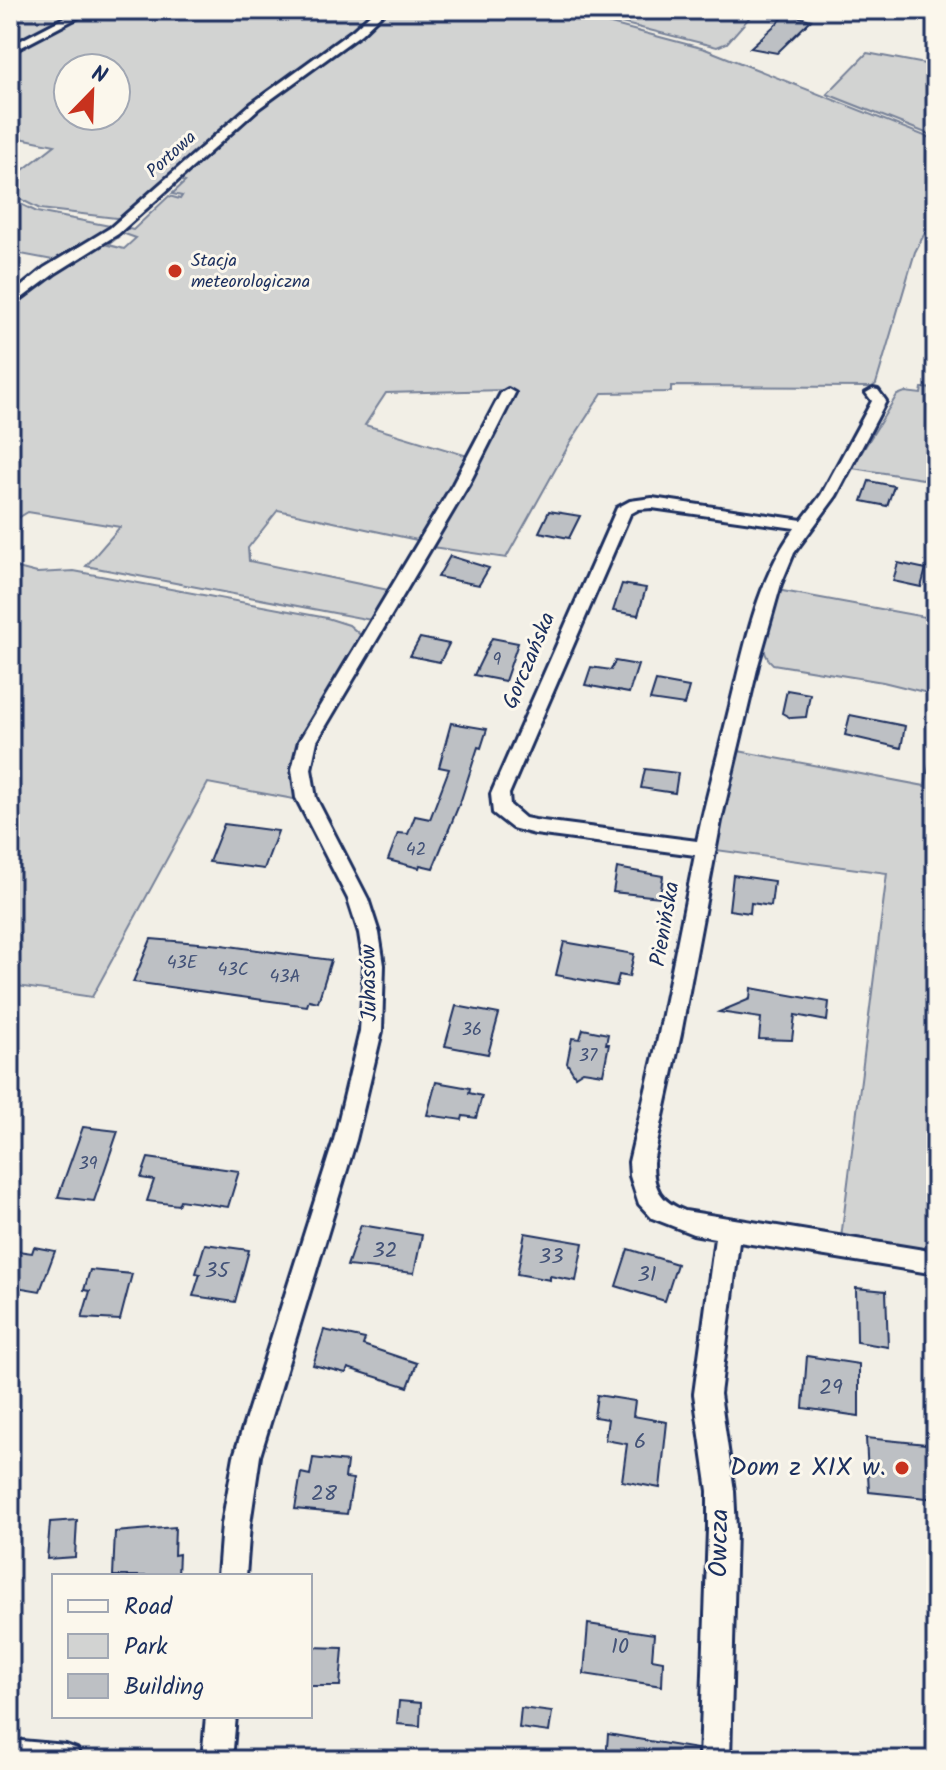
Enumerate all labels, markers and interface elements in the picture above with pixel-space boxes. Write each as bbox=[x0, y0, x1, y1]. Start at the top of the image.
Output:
north arrow bbox=[52, 52, 132, 132]
text: N bbox=[86, 57, 112, 95]
street label: Portowa bbox=[140, 124, 204, 186]
place label: Stacja meteorologiczna bbox=[191, 247, 310, 297]
marker: Stacja meteorologiczna bbox=[166, 262, 184, 280]
street label: Gorczańska bbox=[494, 607, 566, 715]
house number: 9 bbox=[493, 646, 502, 675]
house number: 42 bbox=[406, 836, 426, 865]
street label: Pienińska bbox=[641, 879, 691, 969]
street label: Juhasów bbox=[352, 944, 388, 1022]
house number: 43E bbox=[167, 949, 198, 978]
house number: 43C bbox=[218, 956, 248, 985]
house number: 43A bbox=[269, 963, 301, 992]
house number: 36 bbox=[462, 1016, 482, 1045]
house number: 37 bbox=[579, 1042, 598, 1071]
house number: 39 bbox=[78, 1150, 98, 1179]
house number: 32 bbox=[372, 1234, 398, 1269]
house number: 33 bbox=[538, 1240, 564, 1275]
house number: 35 bbox=[205, 1254, 230, 1289]
house number: 31 bbox=[637, 1258, 657, 1293]
house number: 29 bbox=[819, 1371, 843, 1406]
house number: 6 bbox=[634, 1425, 646, 1460]
place label: Dom z XIX w. bbox=[730, 1447, 886, 1489]
marker: Dom z XIX w. bbox=[893, 1459, 911, 1477]
house number: 28 bbox=[311, 1477, 338, 1512]
street label: Owcza bbox=[698, 1508, 742, 1578]
legend bbox=[52, 1574, 312, 1718]
text: Road bbox=[124, 1588, 173, 1627]
text: Park bbox=[124, 1628, 168, 1667]
house number: 10 bbox=[611, 1630, 629, 1665]
text: Building bbox=[124, 1668, 204, 1707]

